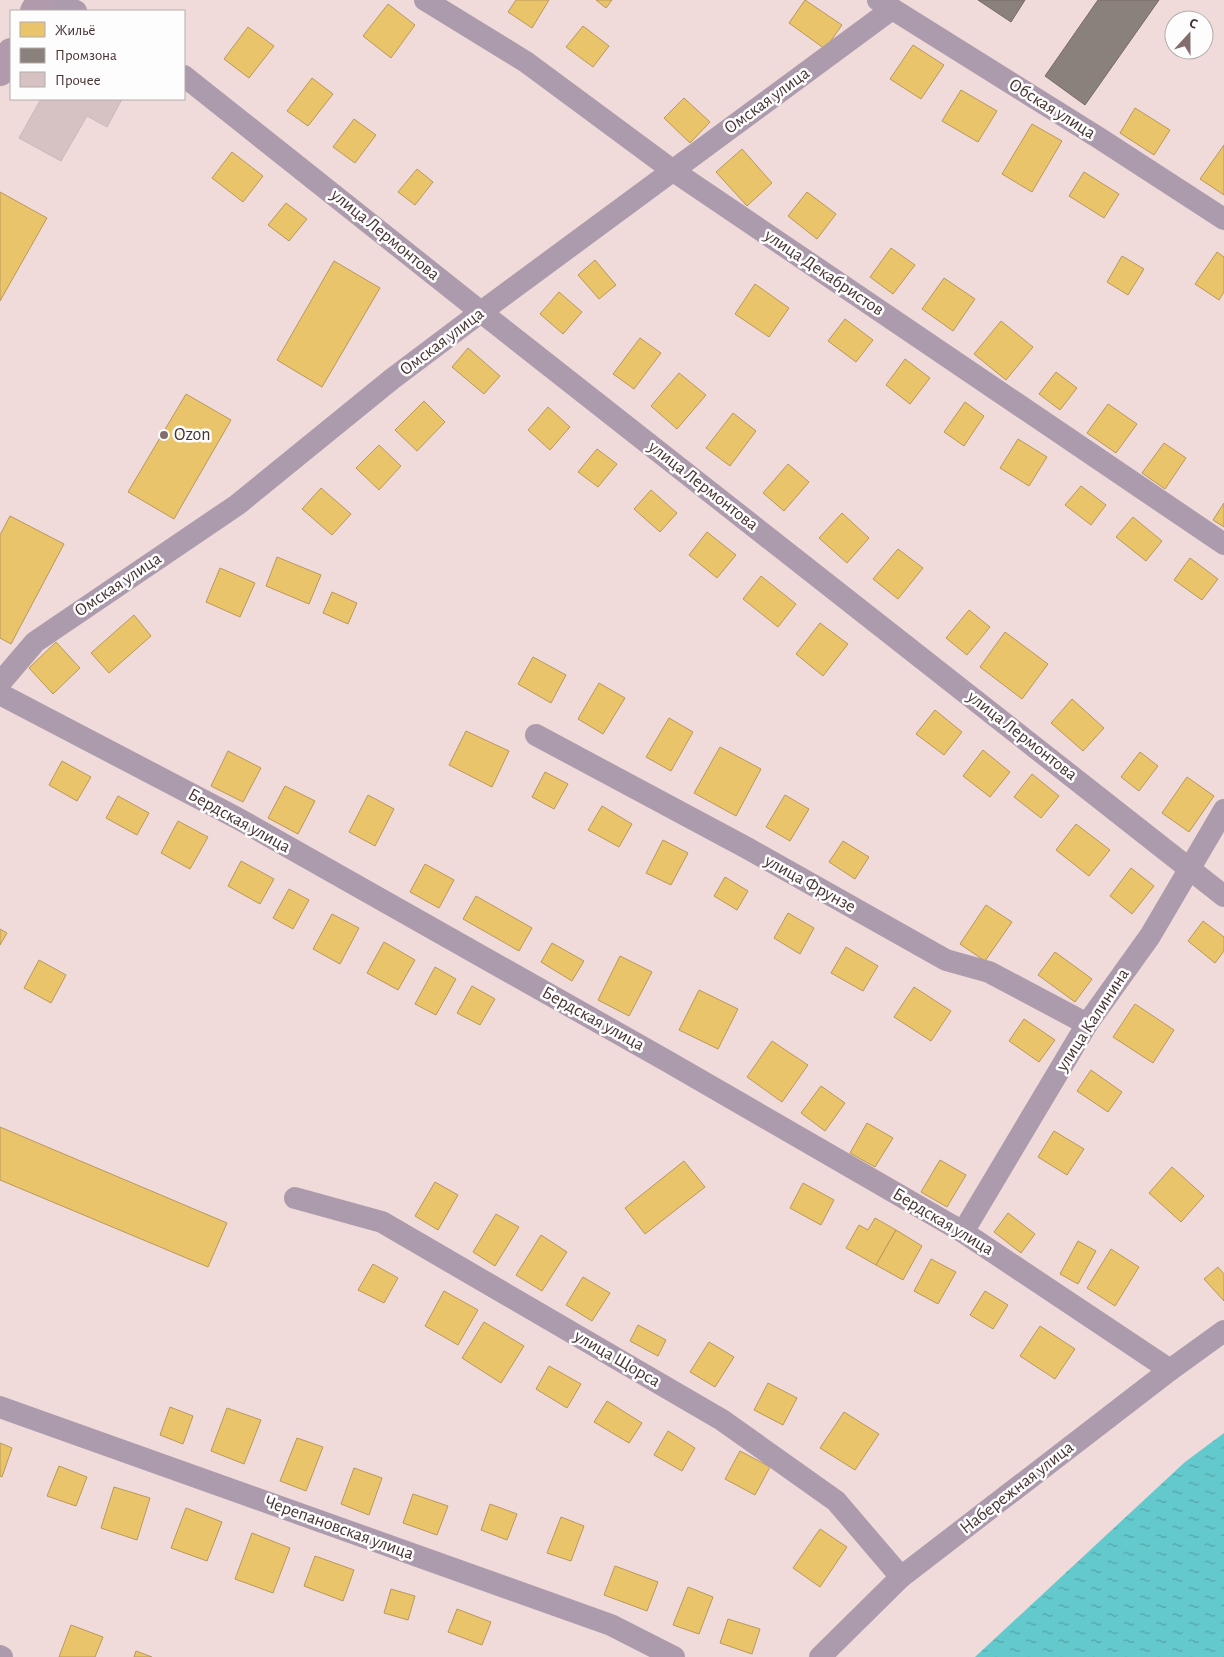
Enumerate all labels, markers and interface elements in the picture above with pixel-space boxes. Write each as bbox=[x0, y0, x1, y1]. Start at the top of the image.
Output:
legend bbox=[10, 10, 185, 100]
north arrow bbox=[1164, 10, 1214, 60]
text: С bbox=[1187, 16, 1200, 32]
text: Жильё bbox=[55, 23, 95, 38]
text: Промзона bbox=[55, 48, 117, 63]
street label: Омская улица bbox=[721, 64, 813, 138]
text: Прочее bbox=[55, 73, 101, 88]
street label: Обская улица bbox=[1006, 74, 1099, 143]
street label: улица Лермонтова bbox=[327, 185, 443, 284]
street label: улица Декабристов bbox=[760, 225, 887, 319]
street label: Омская улица bbox=[396, 305, 488, 379]
place label: Ozon bbox=[174, 426, 211, 444]
marker: Ozon bbox=[158, 429, 170, 441]
street label: улица Лермонтова bbox=[644, 437, 761, 534]
street label: Омская улица bbox=[71, 549, 165, 621]
street label: улица Лермонтова bbox=[963, 687, 1080, 784]
street label: Бердская улица bbox=[185, 786, 293, 856]
street label: улица Фрунзе bbox=[761, 851, 858, 916]
street label: улица Калинина bbox=[1053, 965, 1133, 1075]
street label: Бердская улица bbox=[539, 984, 647, 1054]
street label: Бердская улица bbox=[890, 1185, 996, 1259]
street label: улица Щорса bbox=[570, 1327, 663, 1391]
street label: Набережная улица bbox=[956, 1437, 1077, 1538]
street label: Черепановская улица bbox=[262, 1493, 416, 1563]

